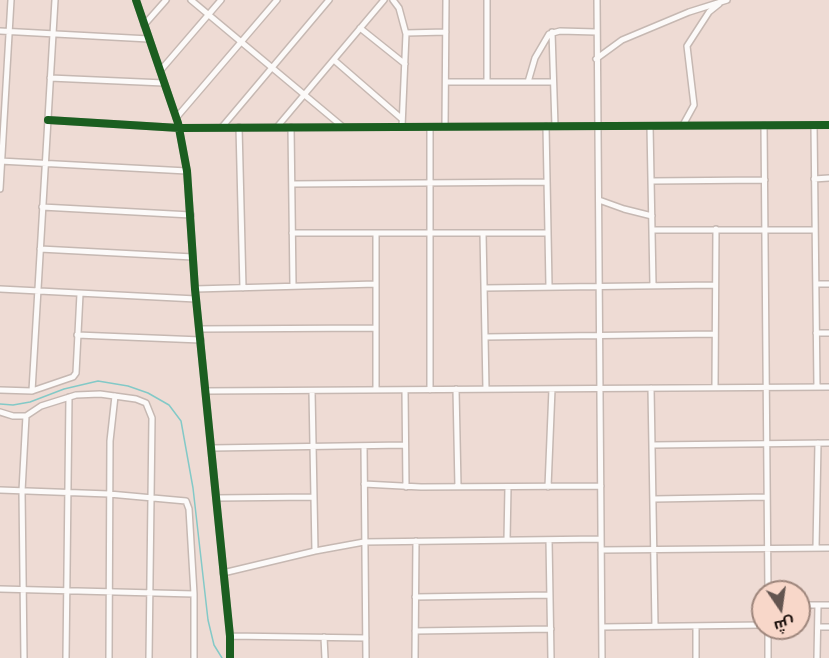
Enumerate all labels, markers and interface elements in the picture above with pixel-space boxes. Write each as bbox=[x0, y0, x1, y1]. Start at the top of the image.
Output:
north arrow bbox=[751, 580, 811, 640]
text: ش bbox=[772, 614, 797, 638]

